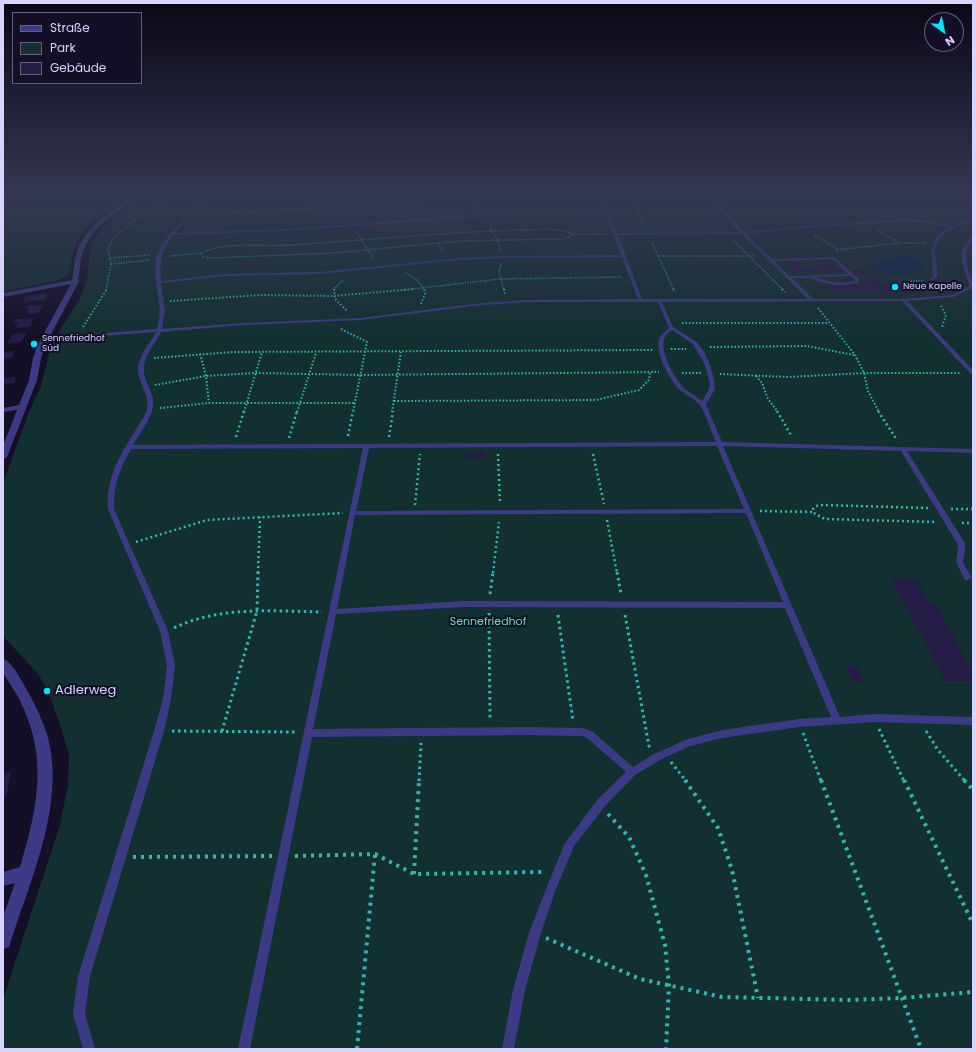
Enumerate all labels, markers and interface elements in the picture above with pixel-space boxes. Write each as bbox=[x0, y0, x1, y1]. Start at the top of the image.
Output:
legend bbox=[12, 12, 142, 84]
north arrow bbox=[924, 12, 964, 52]
text: Straße bbox=[50, 19, 90, 36]
text: N bbox=[942, 32, 958, 50]
text: Park bbox=[50, 39, 76, 56]
text: Gebäude bbox=[50, 59, 106, 76]
marker: Neue Kapelle bbox=[890, 282, 900, 292]
place label: Neue Kapelle bbox=[903, 282, 962, 292]
place label: Sennefriedhof Süd bbox=[42, 334, 105, 355]
marker: Sennefriedhof Süd bbox=[29, 339, 39, 349]
park label: Sennefriedhof bbox=[450, 615, 526, 629]
place label: Adlerweg bbox=[55, 683, 116, 699]
marker: Adlerweg bbox=[42, 686, 52, 696]

